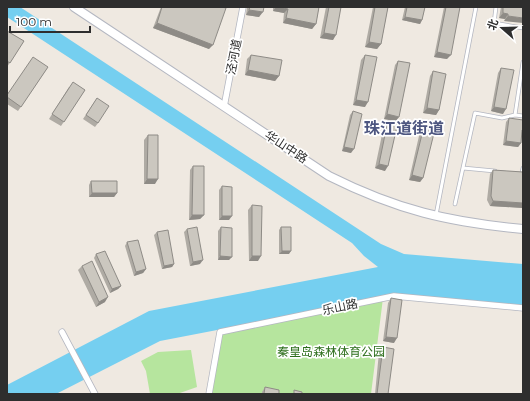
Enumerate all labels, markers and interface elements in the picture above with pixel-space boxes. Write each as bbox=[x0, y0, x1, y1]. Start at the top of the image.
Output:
scale bar bbox=[10, 8, 90, 34]
north arrow bbox=[482, 8, 522, 48]
text: 100 m bbox=[16, 14, 52, 29]
text: 北 bbox=[484, 17, 501, 32]
street label: 泾河道 bbox=[223, 38, 244, 76]
district label: 珠江道街道 bbox=[364, 119, 444, 138]
street label: 华山中路 bbox=[262, 127, 310, 166]
street label: 乐山路 bbox=[321, 295, 359, 318]
park label: 秦皇岛森林体育公园 bbox=[277, 344, 385, 359]

